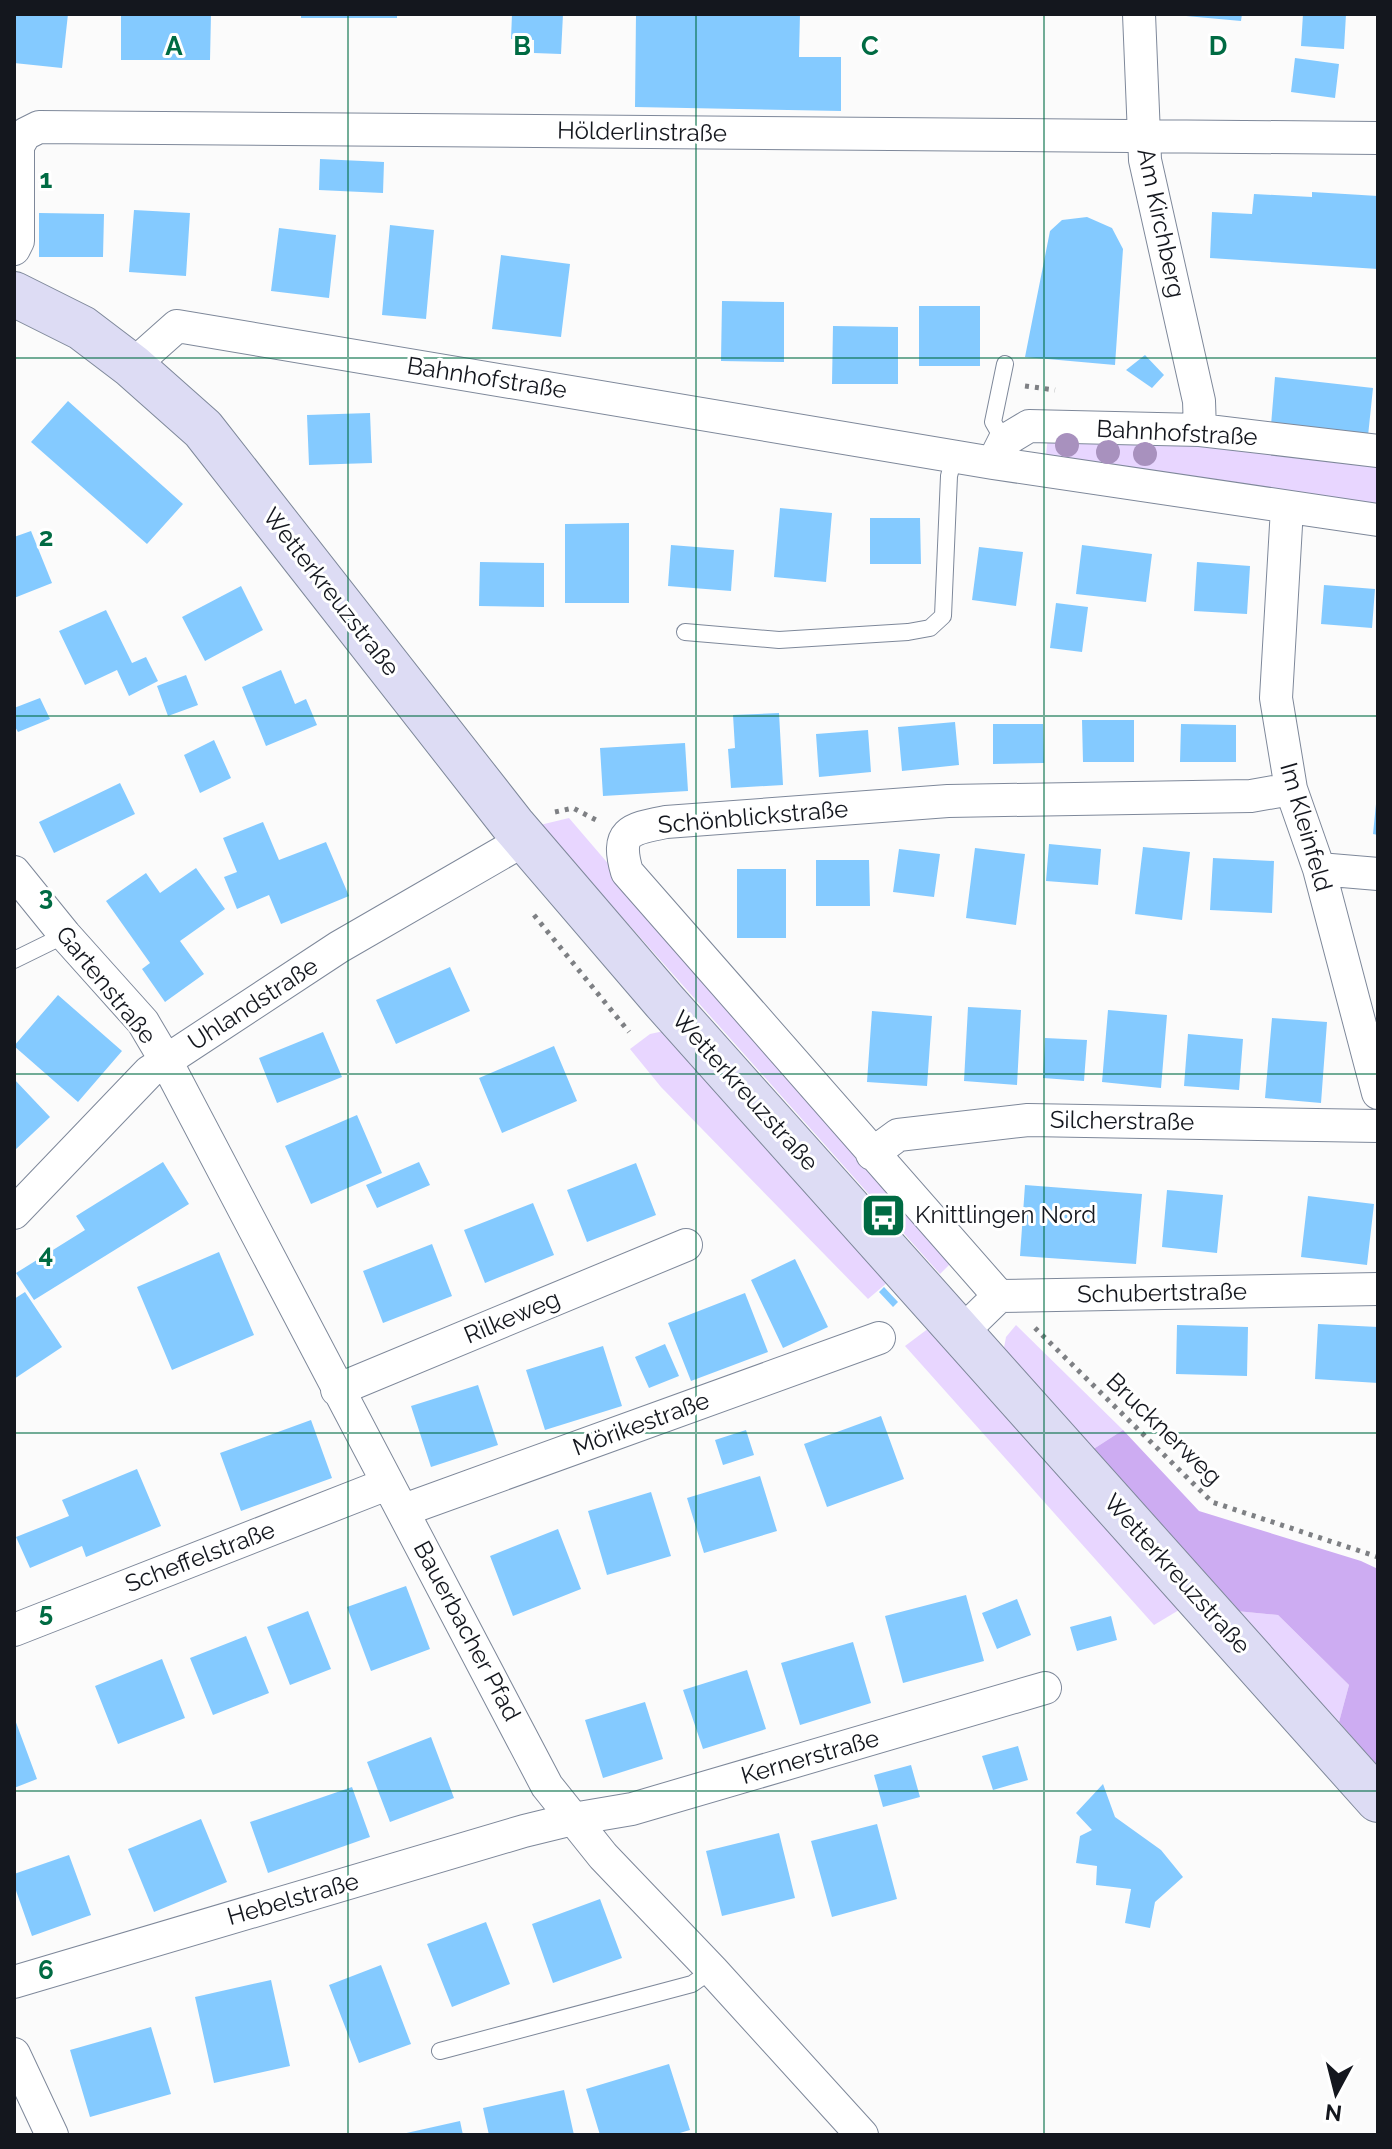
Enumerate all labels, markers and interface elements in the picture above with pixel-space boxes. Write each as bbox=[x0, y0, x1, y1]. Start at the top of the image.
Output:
text: A bbox=[165, 31, 183, 61]
text: B bbox=[513, 31, 531, 61]
text: C bbox=[861, 31, 879, 61]
text: D bbox=[1209, 31, 1227, 61]
street label: Hölderlinstraße bbox=[557, 116, 727, 147]
street label: Am Kirchberg bbox=[1131, 145, 1191, 300]
text: 1 bbox=[40, 164, 53, 194]
street label: Bahnhofstraße bbox=[405, 351, 569, 404]
street label: Bahnhofstraße bbox=[1096, 414, 1258, 451]
street label: Wetterkreuzstraße bbox=[257, 502, 406, 681]
text: 2 bbox=[39, 522, 53, 552]
street label: Im Kleinfeld bbox=[1274, 759, 1339, 894]
street label: Schönblickstraße bbox=[657, 794, 849, 839]
text: 3 bbox=[39, 881, 53, 911]
street label: Gartenstraße bbox=[50, 920, 163, 1049]
street label: Uhlandstraße bbox=[182, 951, 323, 1056]
street label: Wetterkreuzstraße bbox=[666, 1005, 825, 1177]
street label: Silcherstraße bbox=[1050, 1105, 1194, 1136]
bus stop icon: Knittlingen Nord bbox=[860, 1191, 908, 1239]
place label: Knittlingen Nord bbox=[915, 1200, 1096, 1229]
text: 4 bbox=[39, 1239, 53, 1269]
street label: Schubertstraße bbox=[1077, 1277, 1247, 1308]
street label: Rilkeweg bbox=[460, 1283, 564, 1350]
street label: Brucknerweg bbox=[1101, 1366, 1228, 1491]
street label: Mörikestraße bbox=[569, 1385, 713, 1462]
street label: Wetterkreuzstraße bbox=[1098, 1488, 1257, 1660]
street label: Scheffelstraße bbox=[121, 1515, 279, 1598]
street label: Bauerbacher Pfad bbox=[408, 1536, 527, 1726]
text: 5 bbox=[39, 1597, 53, 1627]
street label: Kernerstraße bbox=[738, 1723, 882, 1790]
street label: Hebelstraße bbox=[224, 1866, 362, 1931]
text: 6 bbox=[38, 1955, 54, 1985]
north arrow bbox=[1296, 2053, 1376, 2133]
text: N bbox=[1324, 2099, 1343, 2127]

